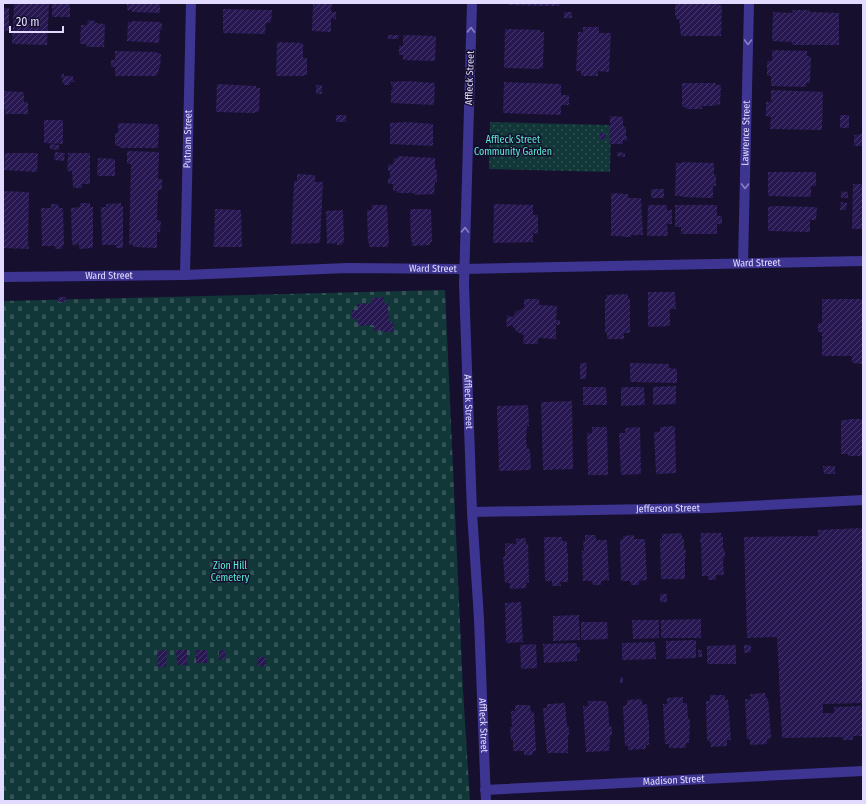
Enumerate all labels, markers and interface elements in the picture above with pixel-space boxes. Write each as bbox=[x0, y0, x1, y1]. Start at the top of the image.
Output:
scale bar bbox=[10, 8, 63, 34]
text: 20 m bbox=[16, 15, 40, 29]
one-way arrow bbox=[467, 27, 475, 33]
one-way arrow bbox=[744, 39, 752, 45]
street label: Affleck Street bbox=[463, 50, 477, 105]
street label: Lawrence Street bbox=[739, 100, 753, 166]
street label: Putnam Street bbox=[181, 109, 195, 168]
park label: Affleck Street Community Garden bbox=[474, 134, 552, 158]
one-way arrow bbox=[741, 183, 749, 189]
one-way arrow bbox=[461, 227, 470, 233]
street label: Ward Street bbox=[733, 257, 781, 270]
street label: Ward Street bbox=[409, 263, 457, 275]
street label: Ward Street bbox=[85, 270, 134, 282]
street label: Affleck Street bbox=[461, 374, 475, 430]
street label: Jefferson Street bbox=[636, 502, 701, 515]
park label: Zion Hill Cemetery bbox=[211, 560, 250, 584]
street label: Affleck Street bbox=[476, 698, 490, 754]
street label: Madison Street bbox=[643, 773, 706, 788]

